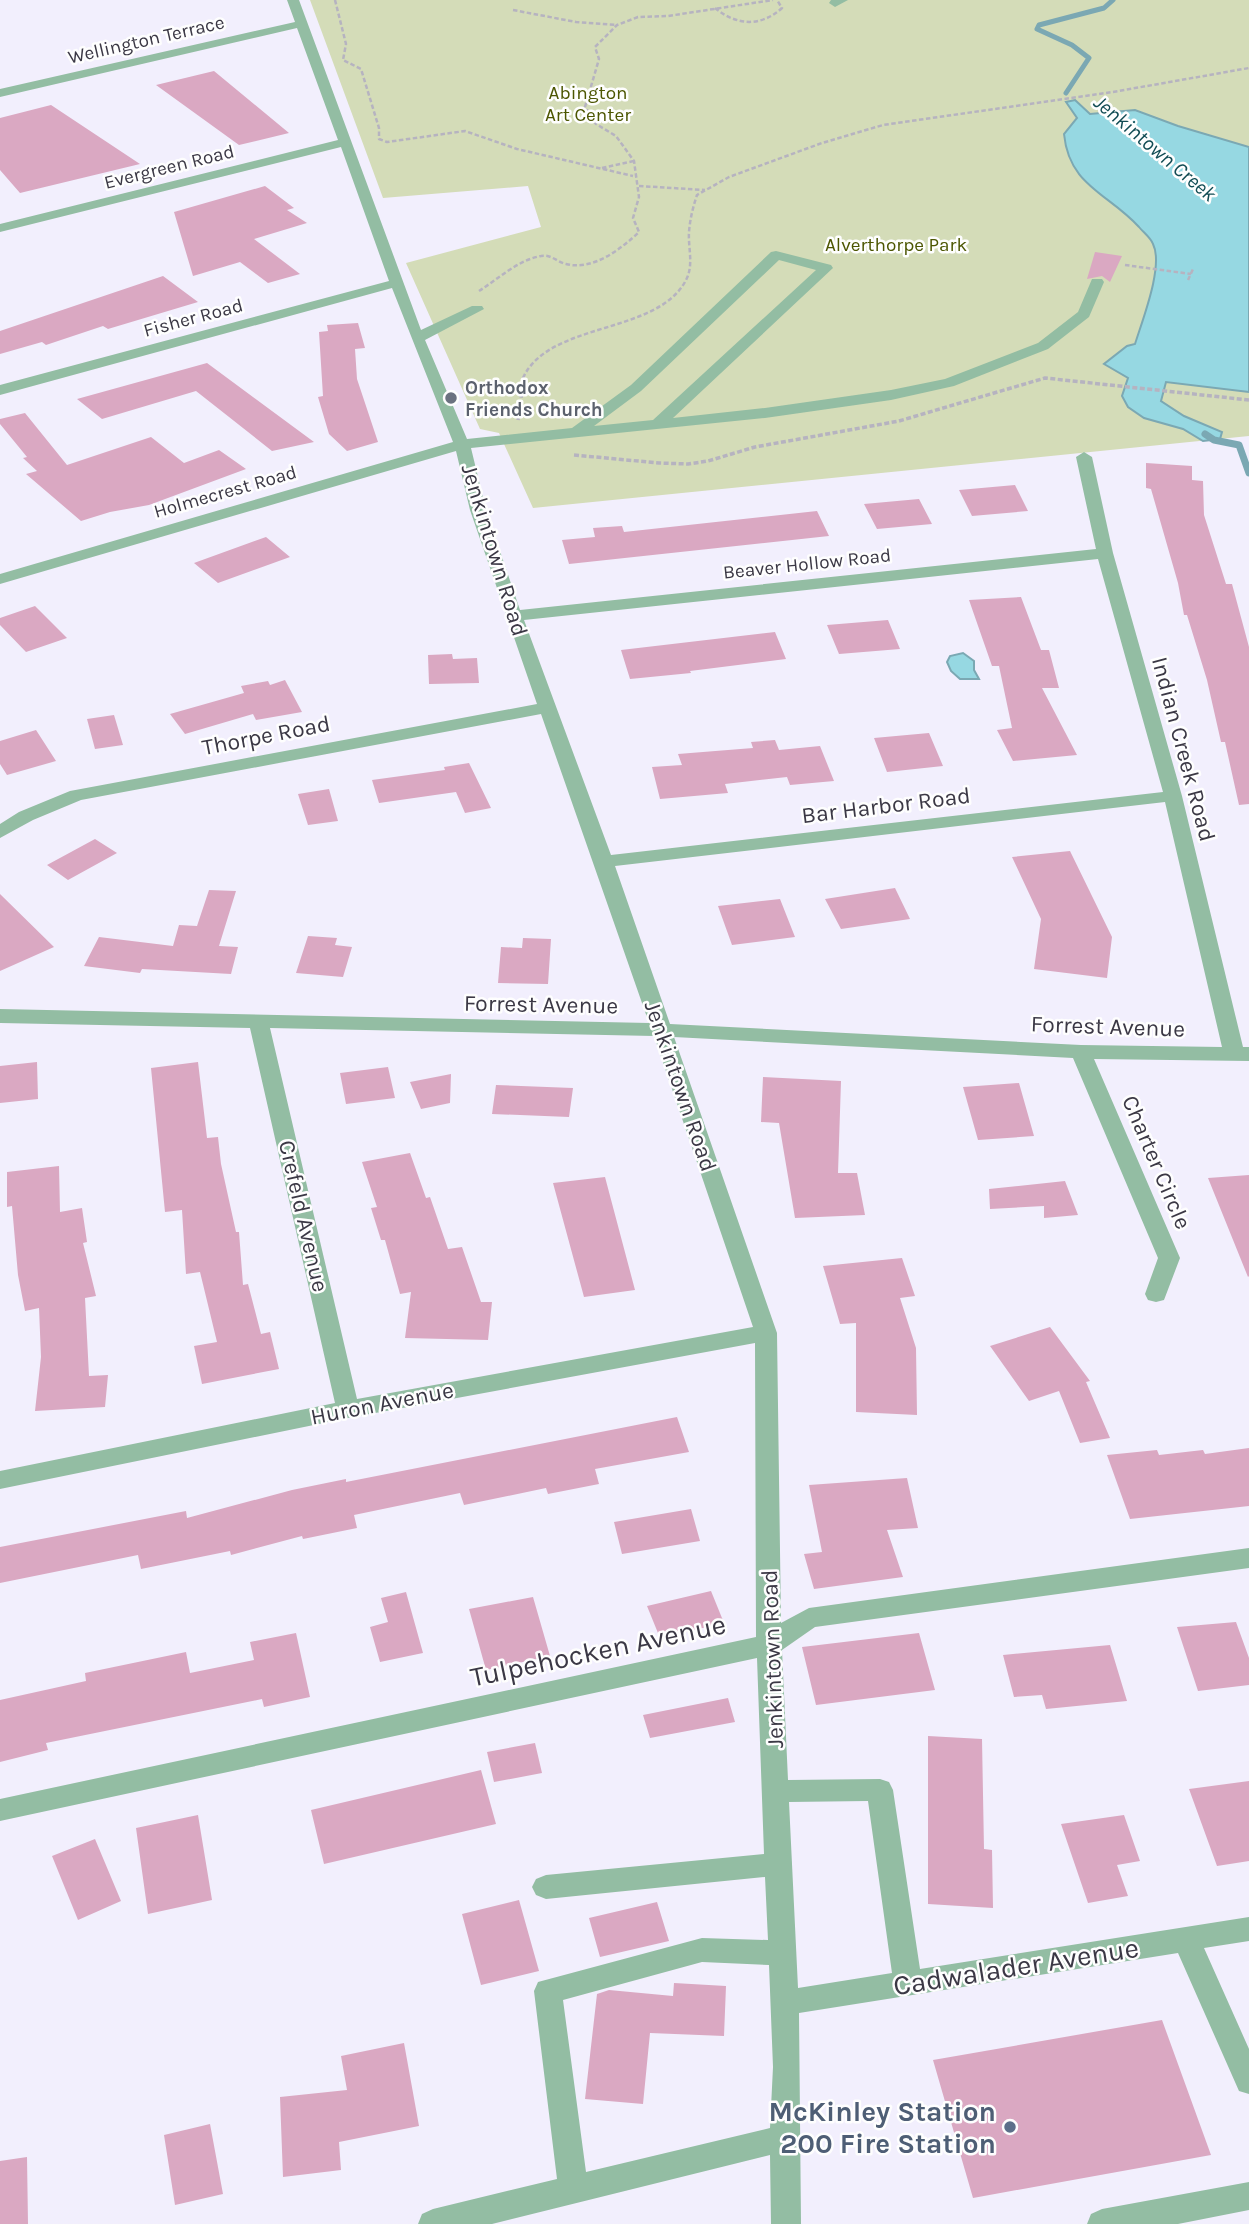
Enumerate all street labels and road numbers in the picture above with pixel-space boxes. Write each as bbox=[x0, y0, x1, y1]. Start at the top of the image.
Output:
street label: Wellington Terrace bbox=[66, 11, 227, 69]
street label: Evergreen Road bbox=[102, 140, 237, 194]
street label: Fisher Road bbox=[141, 294, 245, 342]
street label: Holmecrest Road bbox=[151, 461, 299, 523]
street label: Jenkintown Road bbox=[455, 461, 534, 640]
street label: Beaver Hollow Road bbox=[722, 544, 892, 584]
street label: Indian Creek Road bbox=[1146, 654, 1221, 844]
street label: Thorpe Road bbox=[200, 710, 332, 761]
street label: Bar Harbor Road bbox=[800, 782, 972, 829]
street label: Forrest Avenue bbox=[464, 990, 618, 1019]
street label: Jenkintown Road bbox=[639, 997, 722, 1175]
street label: Forrest Avenue bbox=[1030, 1010, 1186, 1043]
street label: Charter Circle bbox=[1116, 1091, 1197, 1233]
street label: Crefeld Avenue bbox=[273, 1137, 334, 1295]
street label: Huron Avenue bbox=[308, 1376, 456, 1431]
street label: Jenkintown Road bbox=[756, 1569, 789, 1749]
street label: Tulpehocken Avenue bbox=[467, 1607, 729, 1694]
street label: Cadwalader Avenue bbox=[891, 1931, 1141, 2002]

